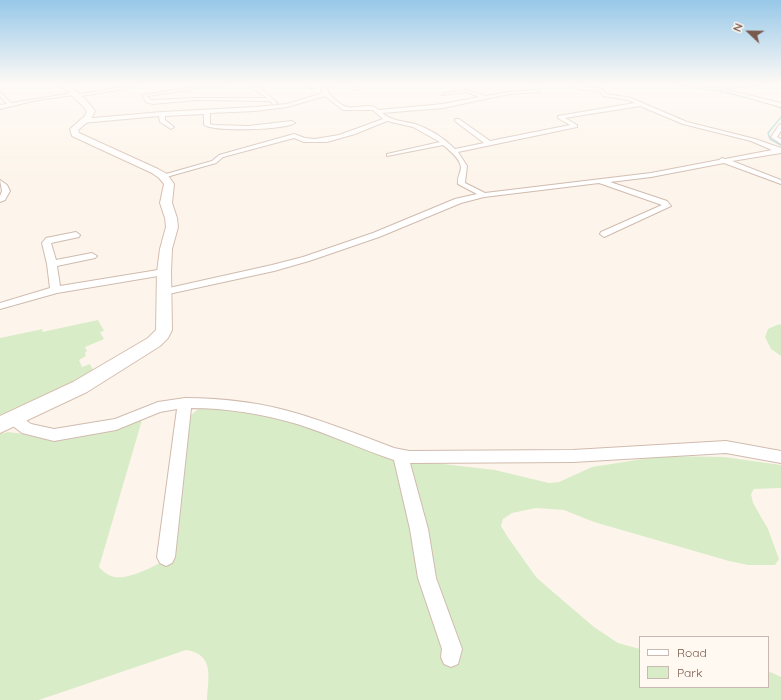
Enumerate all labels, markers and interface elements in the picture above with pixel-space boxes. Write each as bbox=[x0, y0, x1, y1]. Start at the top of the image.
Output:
north arrow bbox=[729, 12, 769, 52]
text: N bbox=[730, 21, 746, 34]
legend bbox=[639, 636, 769, 688]
text: Road bbox=[677, 645, 707, 660]
text: Park bbox=[677, 665, 702, 680]

